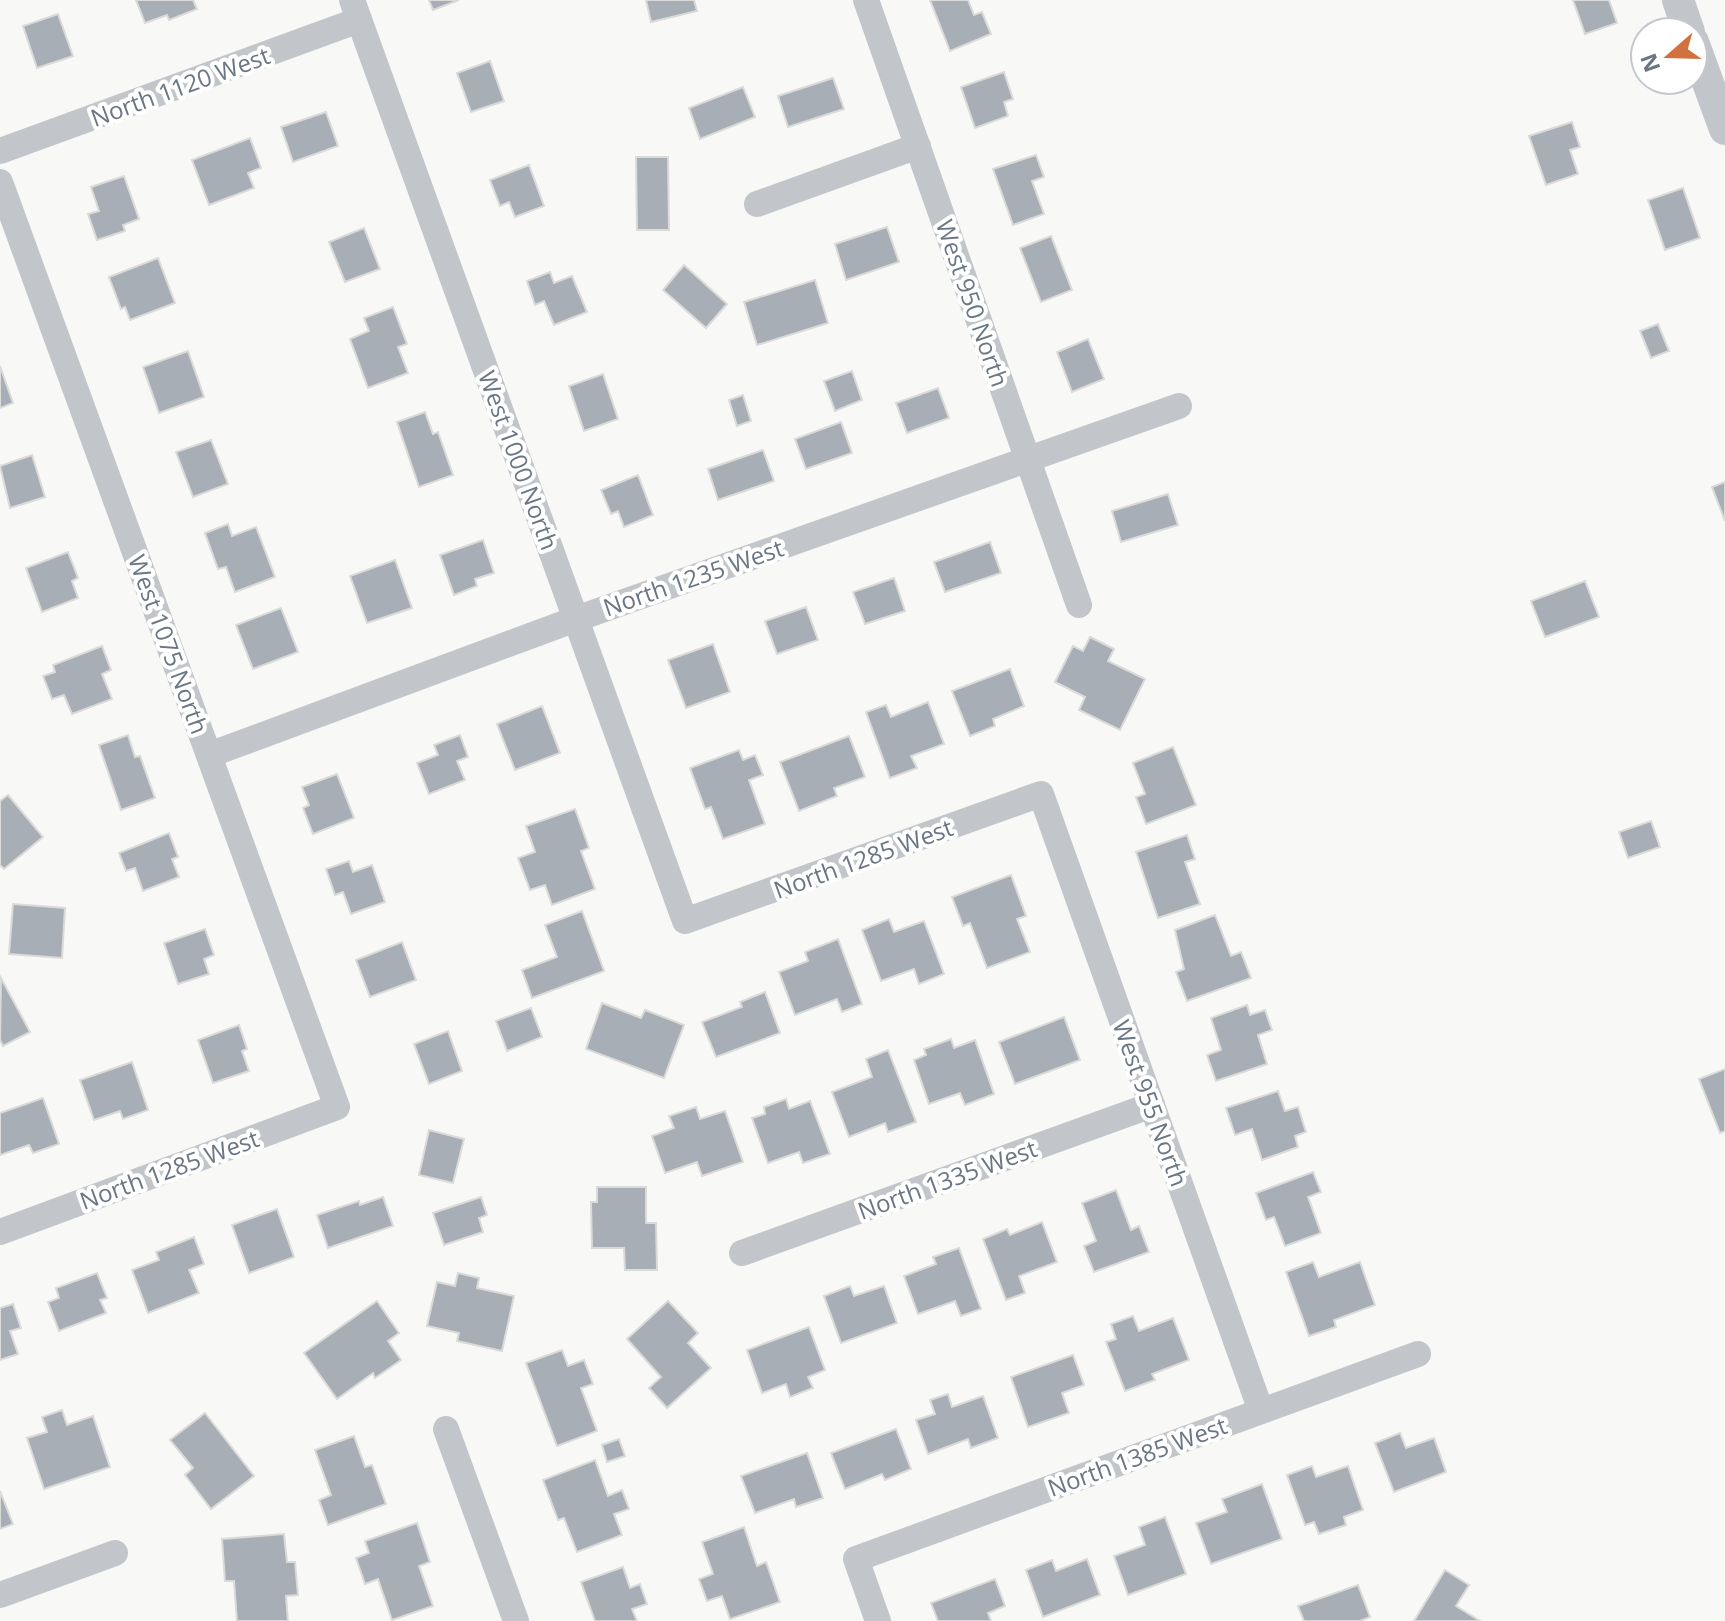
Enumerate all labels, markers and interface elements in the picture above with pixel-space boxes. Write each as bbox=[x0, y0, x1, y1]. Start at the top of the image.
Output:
north arrow bbox=[1629, 16, 1709, 96]
street label: North 1120 West bbox=[86, 38, 274, 134]
text: N bbox=[1632, 50, 1666, 77]
street label: West 950 North bbox=[929, 215, 1017, 391]
street label: West 1000 North bbox=[471, 366, 567, 554]
street label: North 1235 West bbox=[598, 531, 788, 623]
street label: West 1075 North bbox=[121, 550, 217, 738]
street label: North 1285 West bbox=[769, 810, 957, 906]
street label: West 955 North bbox=[1106, 1015, 1196, 1191]
street label: North 1285 West bbox=[75, 1121, 263, 1217]
street label: North 1335 West bbox=[853, 1131, 1041, 1227]
street label: North 1385 West bbox=[1043, 1408, 1231, 1504]

